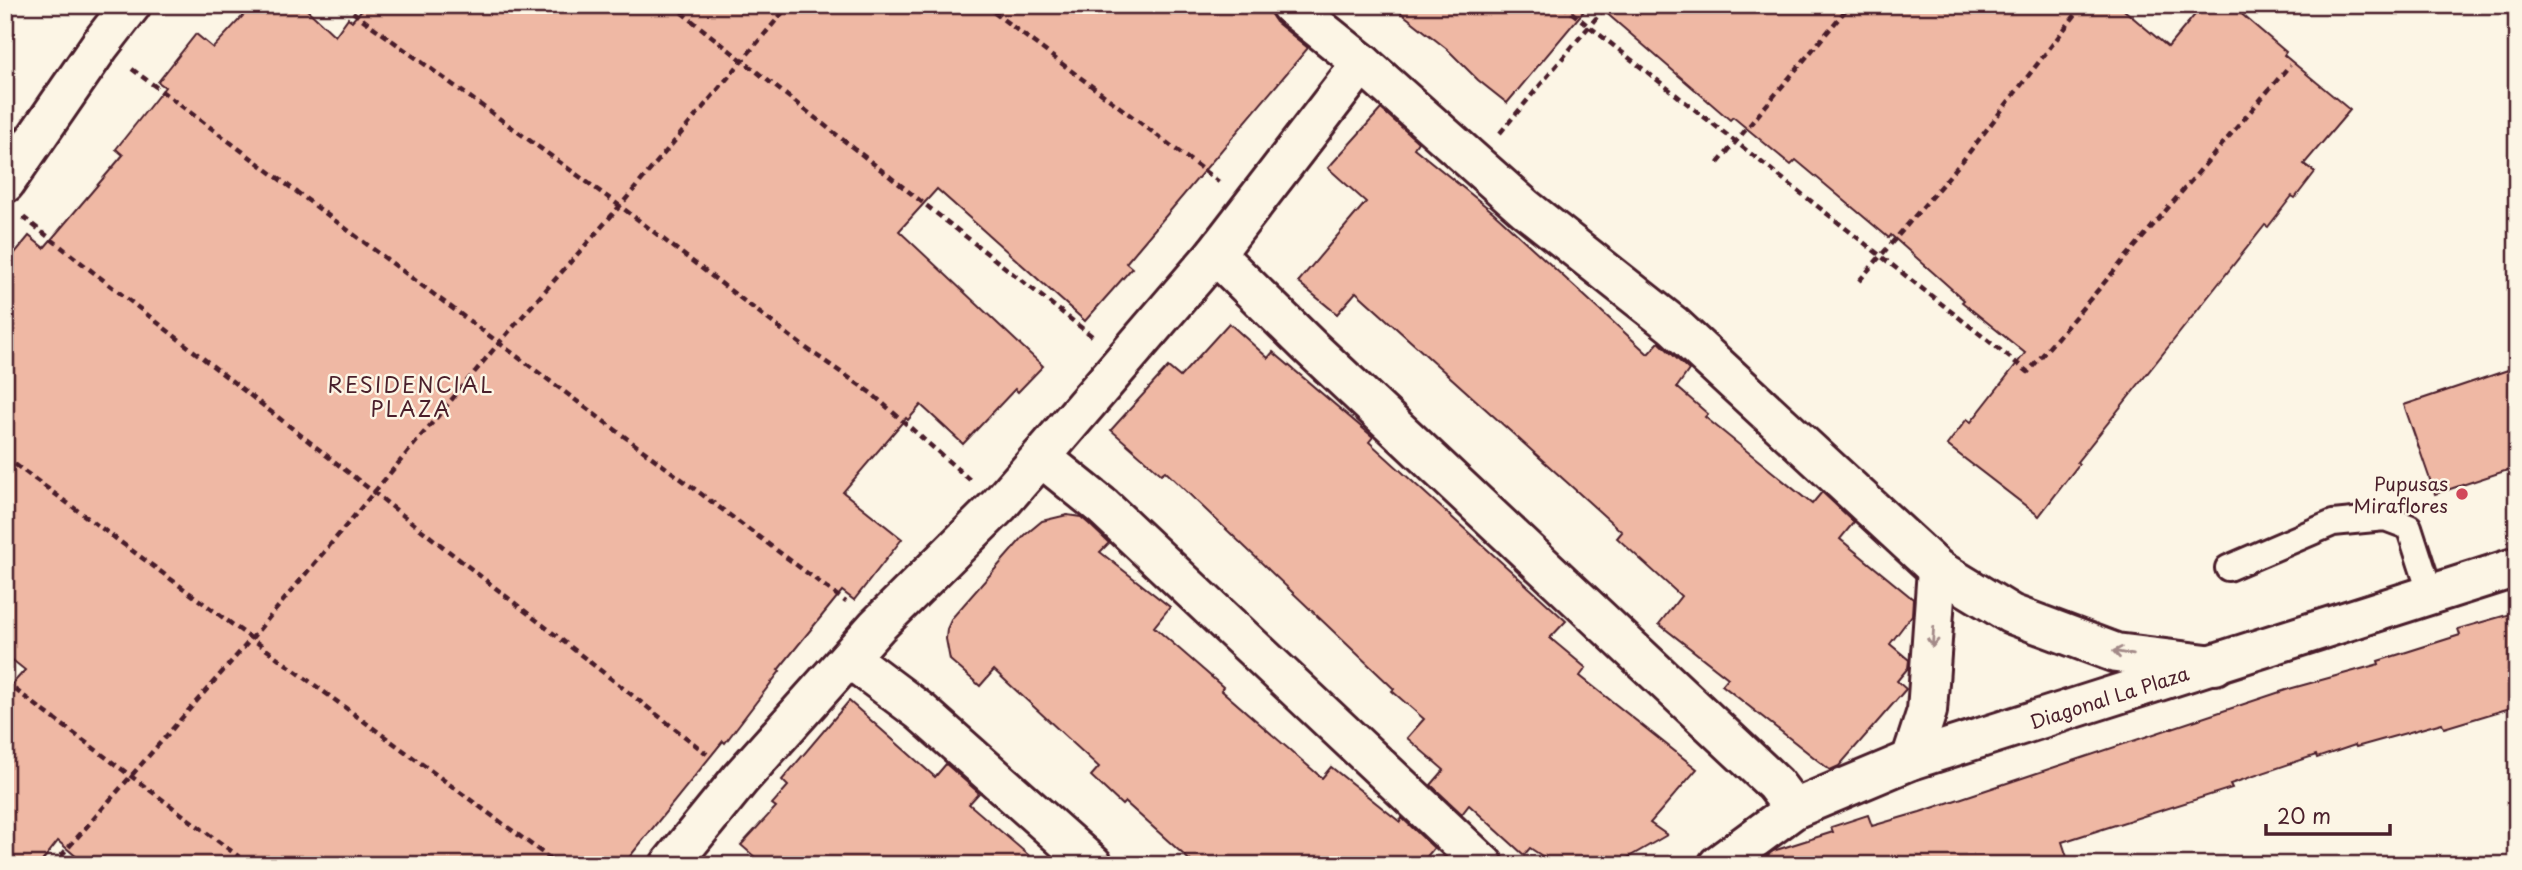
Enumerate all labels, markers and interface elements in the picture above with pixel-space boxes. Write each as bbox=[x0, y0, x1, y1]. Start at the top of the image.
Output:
district label: RESIDENCIAL PLAZA bbox=[328, 368, 494, 424]
place label: Pupusas Miraflores bbox=[2354, 469, 2448, 519]
marker: Pupusas Miraflores bbox=[2454, 486, 2470, 502]
one-way arrow bbox=[1926, 625, 1939, 648]
one-way arrow bbox=[2112, 646, 2135, 659]
street label: Diagonal La Plaza bbox=[2026, 658, 2192, 735]
scale bar bbox=[2266, 793, 2391, 837]
text: 20 m bbox=[2277, 799, 2331, 831]

